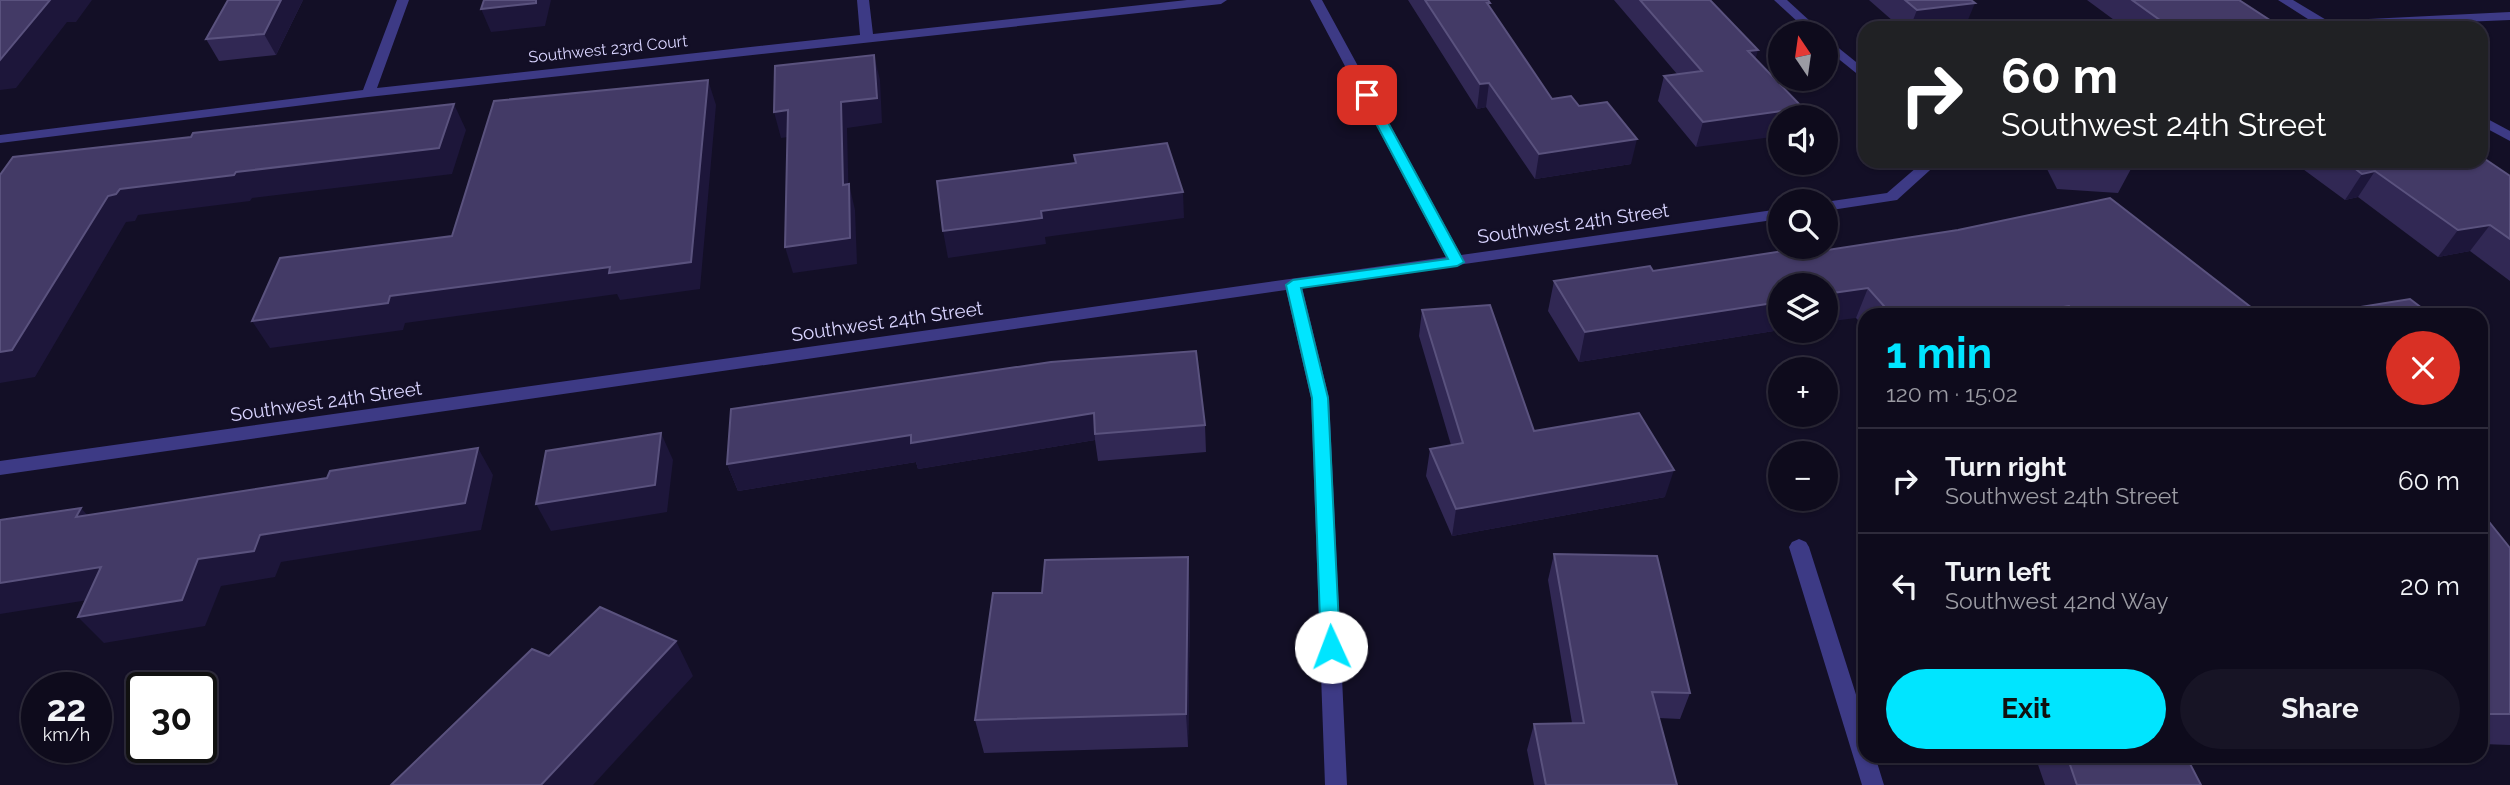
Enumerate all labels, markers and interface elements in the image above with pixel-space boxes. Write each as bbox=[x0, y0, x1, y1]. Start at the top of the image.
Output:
north arrow bbox=[1768, 21, 1838, 91]
map controls bbox=[1768, 21, 1838, 511]
street label: Southwest 23rd Court bbox=[528, 31, 689, 67]
text: 60 m bbox=[2001, 47, 2118, 104]
icon: right bbox=[1886, 49, 1977, 140]
pin bbox=[1337, 65, 1397, 125]
icon: arrive bbox=[1348, 76, 1386, 114]
button: sound bbox=[1768, 105, 1838, 175]
text: Southwest 24th Street bbox=[2001, 106, 2326, 143]
button: search bbox=[1768, 189, 1838, 259]
street label: Southwest 24th Street bbox=[1476, 199, 1671, 247]
button: layers bbox=[1768, 273, 1838, 343]
street label: Southwest 24th Street bbox=[790, 297, 985, 345]
text: 1 min bbox=[1886, 329, 1992, 378]
button: close bbox=[2386, 331, 2460, 405]
button: + bbox=[1768, 357, 1838, 427]
street label: Southwest 24th Street bbox=[229, 377, 424, 425]
text: 120 m · 15:02 bbox=[1886, 380, 2018, 407]
button: − bbox=[1768, 441, 1838, 511]
text: Turn right bbox=[1945, 452, 2066, 482]
icon: right bbox=[1886, 462, 1924, 500]
text: 60 m bbox=[2398, 466, 2460, 496]
text: Southwest 24th Street bbox=[1945, 482, 2179, 509]
text: Turn left bbox=[1945, 557, 2051, 587]
icon: left bbox=[1886, 567, 1924, 605]
text: 20 m bbox=[2400, 571, 2460, 601]
text: Southwest 42nd Way bbox=[1945, 587, 2168, 614]
position arrow bbox=[1294, 610, 1368, 684]
button: Exit bbox=[1886, 669, 2166, 749]
button: Share bbox=[2180, 669, 2460, 749]
speed limit sign: 30 bbox=[126, 672, 217, 763]
text: 22 bbox=[47, 688, 86, 729]
text: km/h bbox=[43, 724, 90, 745]

